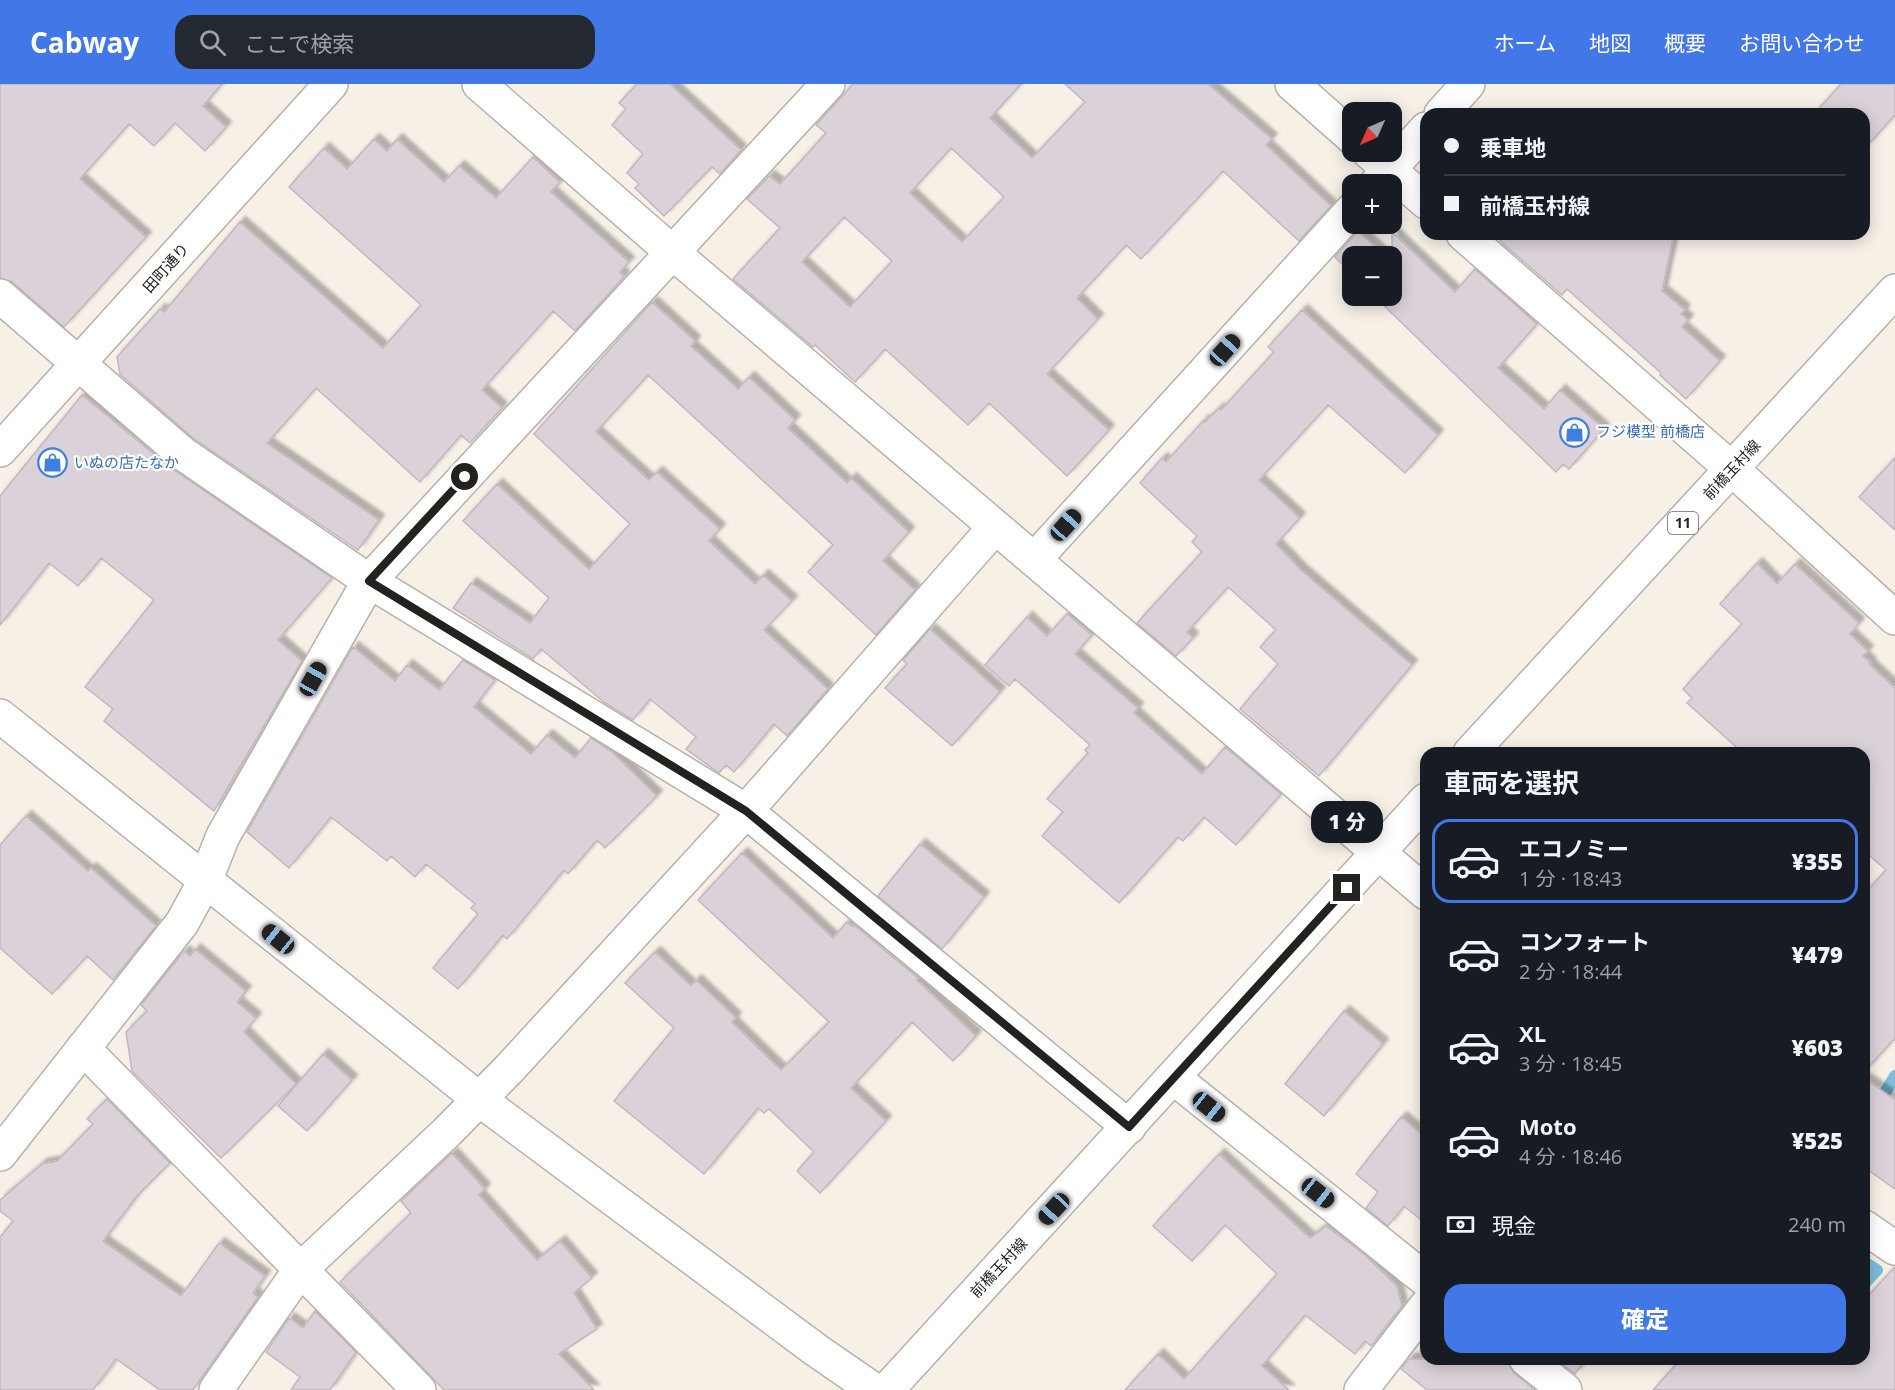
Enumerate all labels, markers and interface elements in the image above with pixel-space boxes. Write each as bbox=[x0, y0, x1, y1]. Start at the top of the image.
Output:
search box bbox=[175, 15, 595, 69]
text: Cabway bbox=[30, 23, 139, 61]
icon: search bbox=[196, 26, 229, 59]
text: ここで検索 bbox=[244, 28, 354, 58]
text: ホーム bbox=[1494, 29, 1556, 57]
text: 地図 bbox=[1589, 29, 1631, 57]
text: 概要 bbox=[1664, 29, 1706, 57]
text: お問い合わせ bbox=[1739, 29, 1865, 57]
north arrow bbox=[1342, 102, 1402, 162]
map controls bbox=[1342, 102, 1402, 306]
text: 乗車地 bbox=[1480, 132, 1546, 162]
button: + bbox=[1342, 174, 1402, 234]
text: 前橋玉村線 bbox=[1480, 190, 1590, 220]
street label: 田町通り bbox=[138, 238, 193, 296]
button: − bbox=[1342, 246, 1402, 306]
car bbox=[1206, 331, 1244, 369]
shop icon: フジ模型 前橋店 bbox=[1559, 416, 1591, 448]
place label: フジ模型 前橋店 bbox=[1596, 421, 1705, 441]
street label: 前橋玉村線 bbox=[1698, 435, 1764, 504]
shop icon: いぬの店たなか bbox=[37, 447, 69, 479]
place label: いぬの店たなか bbox=[74, 452, 179, 472]
route start bbox=[451, 463, 478, 490]
car bbox=[1047, 506, 1085, 544]
road number: 11 bbox=[1668, 512, 1698, 534]
car bbox=[296, 659, 330, 699]
text: 車両を選択 bbox=[1444, 764, 1579, 801]
callout: 1 分 bbox=[1311, 801, 1383, 843]
text: 1 分 bbox=[1329, 808, 1365, 835]
text: エコノミー bbox=[1519, 833, 1629, 863]
icon: car bbox=[1447, 834, 1501, 888]
text: ¥355 bbox=[1791, 846, 1843, 876]
text: 1 分 · 18:43 bbox=[1519, 865, 1622, 892]
route end bbox=[1333, 874, 1360, 901]
car bbox=[258, 921, 298, 957]
text: コンフォート bbox=[1519, 926, 1650, 956]
icon: car bbox=[1447, 927, 1501, 981]
text: ¥479 bbox=[1791, 939, 1843, 969]
text: 2 分 · 18:44 bbox=[1519, 958, 1622, 985]
text: XL bbox=[1519, 1018, 1546, 1048]
icon: car bbox=[1447, 1020, 1501, 1074]
text: ¥603 bbox=[1791, 1032, 1843, 1062]
text: 3 分 · 18:45 bbox=[1519, 1050, 1622, 1077]
car bbox=[1189, 1089, 1229, 1125]
text: Moto bbox=[1519, 1111, 1577, 1141]
icon: car bbox=[1447, 1113, 1501, 1167]
text: ¥525 bbox=[1791, 1125, 1843, 1155]
text: 4 分 · 18:46 bbox=[1519, 1143, 1622, 1170]
car bbox=[1298, 1175, 1338, 1211]
car bbox=[1035, 1190, 1073, 1228]
icon: cash bbox=[1444, 1208, 1477, 1241]
text: 現金 bbox=[1492, 1210, 1536, 1240]
text: 240 m bbox=[1788, 1211, 1846, 1238]
street label: 前橋玉村線 bbox=[965, 1233, 1031, 1302]
button: 確定 bbox=[1444, 1284, 1846, 1353]

